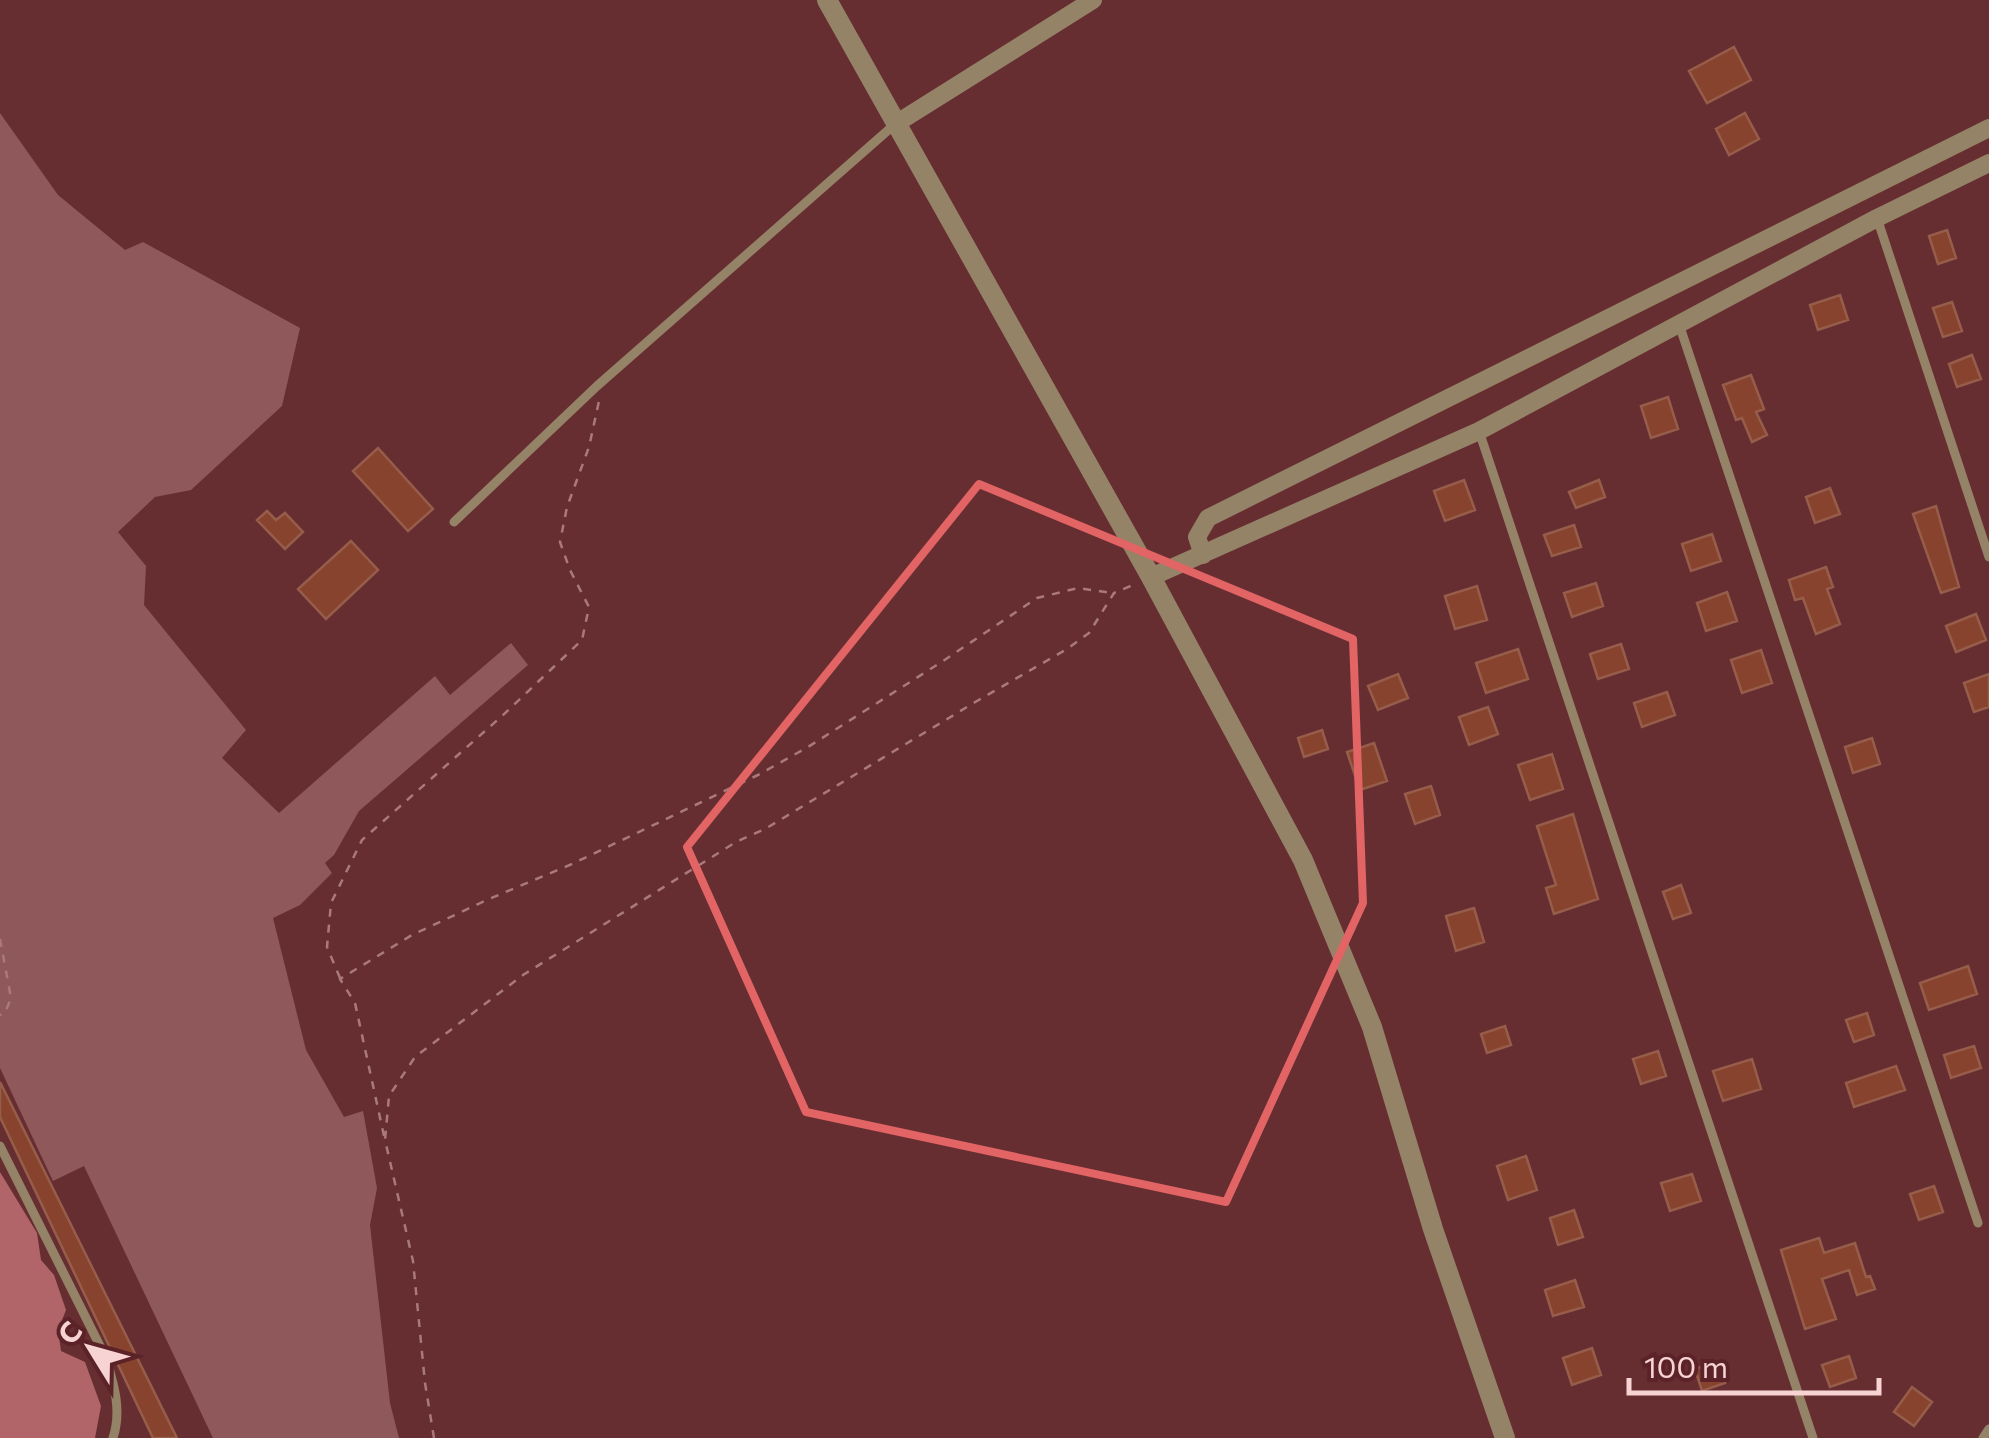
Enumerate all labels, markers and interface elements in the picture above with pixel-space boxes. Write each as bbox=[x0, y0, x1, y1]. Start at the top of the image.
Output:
north arrow bbox=[40, 1298, 140, 1398]
text: С bbox=[50, 1314, 89, 1350]
scale bar bbox=[1629, 1333, 1879, 1395]
text: 100 m bbox=[1644, 1347, 1728, 1384]

